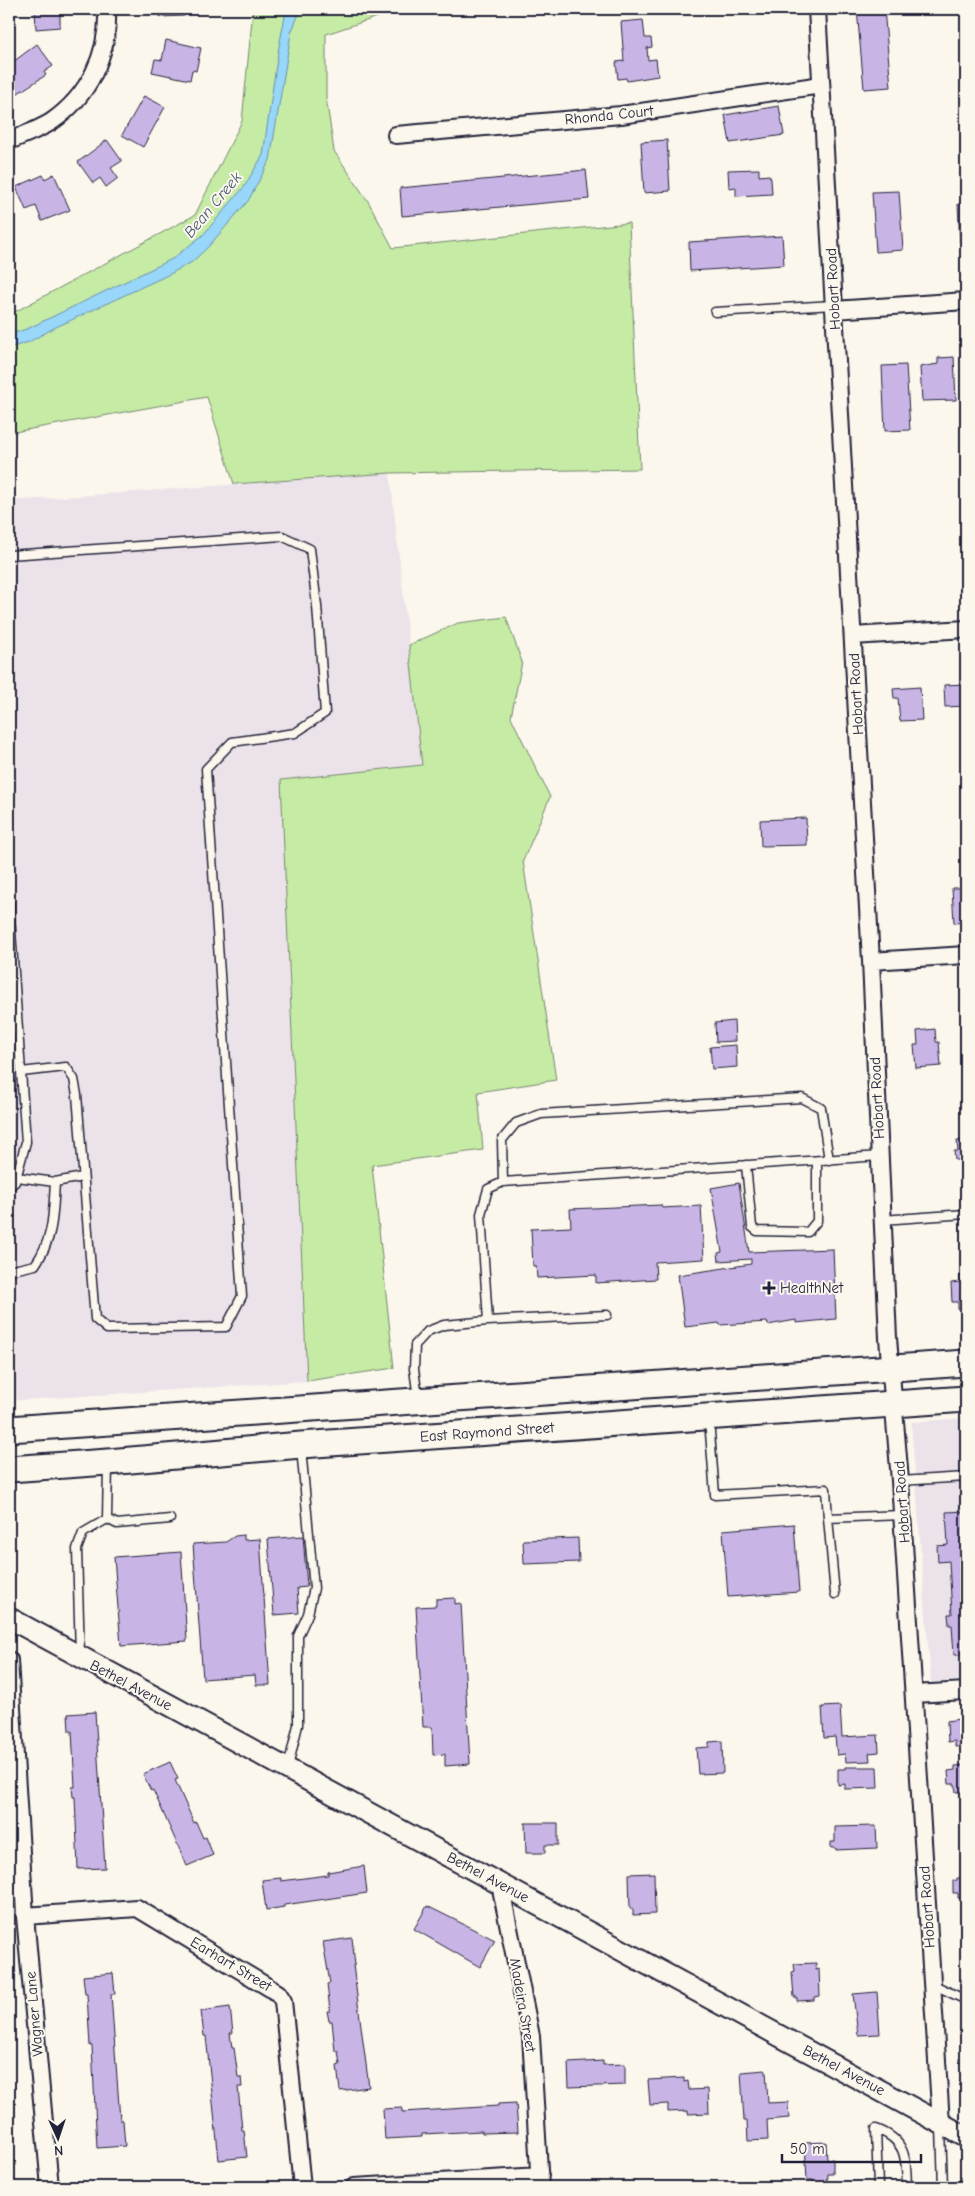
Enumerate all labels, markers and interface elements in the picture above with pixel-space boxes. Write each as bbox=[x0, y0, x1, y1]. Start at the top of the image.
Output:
street label: Rhonda Court bbox=[564, 101, 655, 129]
water label: Bean Creek bbox=[180, 168, 246, 241]
street label: Hobart Road bbox=[822, 247, 844, 331]
street label: Hobart Road bbox=[845, 652, 867, 736]
street label: Hobart Road bbox=[866, 1056, 888, 1140]
place label: HealthNet bbox=[780, 1279, 844, 1297]
marker: HealthNet bbox=[762, 1281, 776, 1295]
street label: East Raymond Street bbox=[419, 1418, 556, 1446]
street label: Hobart Road bbox=[890, 1460, 914, 1544]
street label: Bethel Avenue bbox=[87, 1656, 176, 1714]
street label: Bethel Avenue bbox=[444, 1848, 533, 1906]
street label: Hobart Road bbox=[915, 1865, 939, 1949]
street label: Earhart Street bbox=[187, 1933, 275, 1996]
street label: Madeira Street bbox=[506, 1957, 540, 2054]
street label: Wagner Lane bbox=[21, 1970, 47, 2057]
street label: Bethel Avenue bbox=[800, 2041, 889, 2099]
north arrow bbox=[32, 2114, 82, 2164]
scale bar bbox=[782, 2131, 921, 2163]
text: 50 m bbox=[790, 2140, 825, 2158]
text: N bbox=[54, 2142, 64, 2159]

